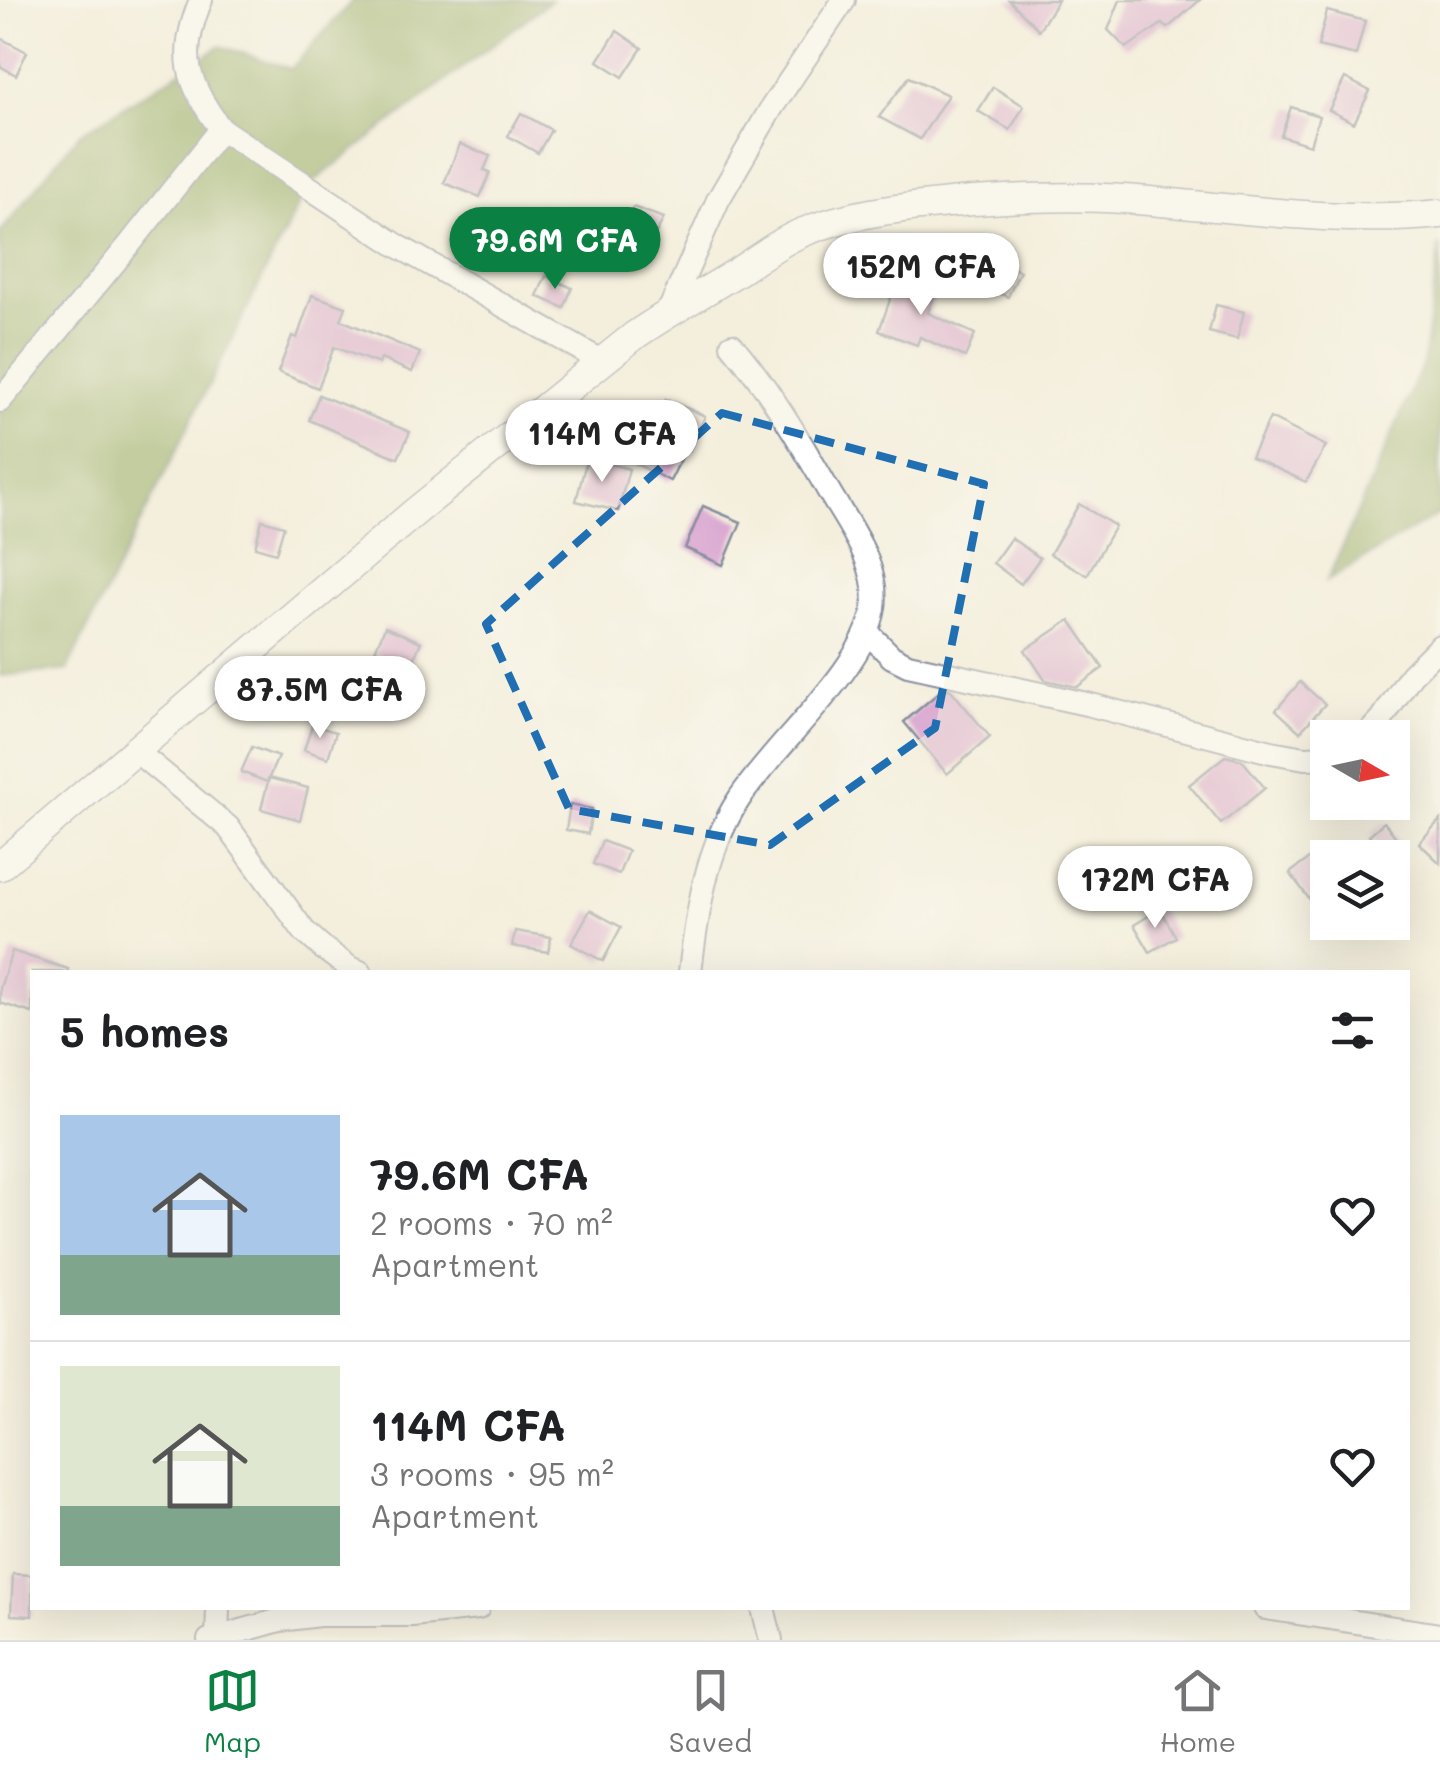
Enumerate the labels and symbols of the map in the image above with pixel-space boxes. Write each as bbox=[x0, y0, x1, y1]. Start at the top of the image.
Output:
pin: 79.6M CFA bbox=[441, 207, 669, 292]
pin: 152M CFA bbox=[818, 233, 1024, 318]
pin: 114M CFA bbox=[499, 400, 705, 485]
pin: 87.5M CFA bbox=[206, 656, 434, 741]
north arrow bbox=[1310, 720, 1410, 820]
pin: 172M CFA bbox=[1052, 846, 1258, 931]

